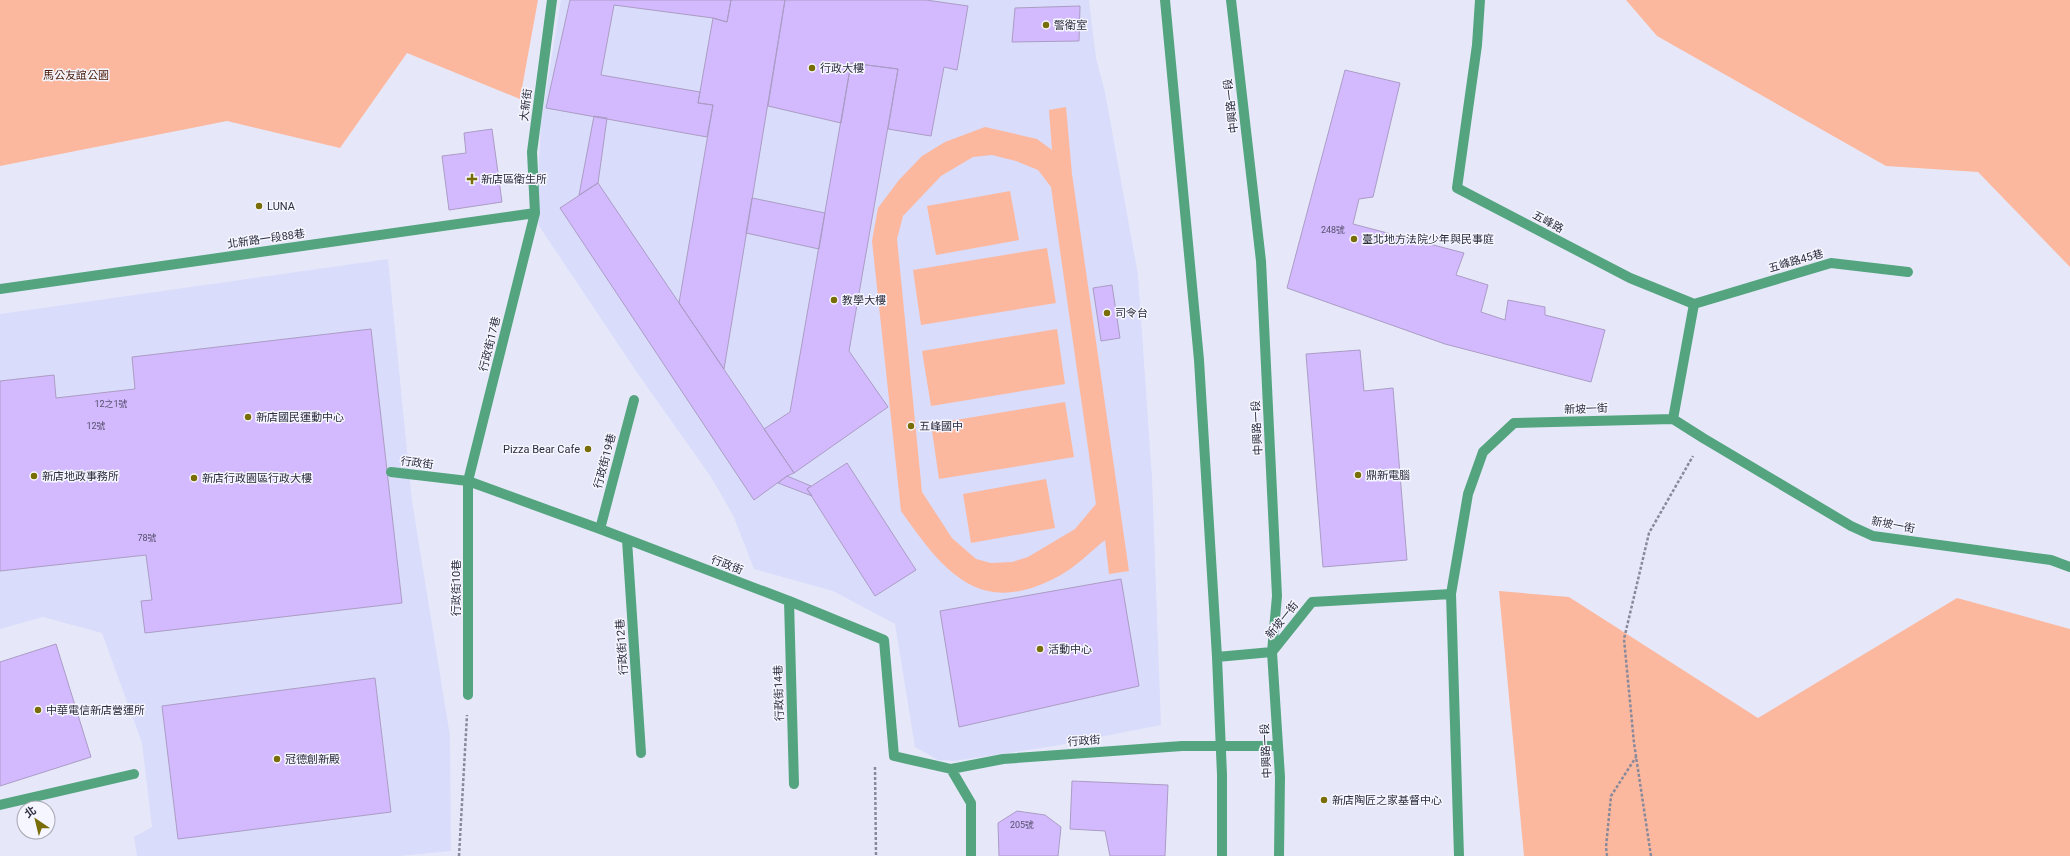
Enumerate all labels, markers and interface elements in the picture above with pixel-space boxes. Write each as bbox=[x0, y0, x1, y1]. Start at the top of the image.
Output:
place label: 警衛室 bbox=[1054, 19, 1087, 32]
marker: 警衛室 bbox=[1041, 20, 1051, 30]
place label: 行政大樓 bbox=[820, 62, 864, 75]
marker: 行政大樓 bbox=[807, 63, 817, 73]
park label: 馬公友誼公園 bbox=[43, 69, 109, 82]
street label: 中興路一段 bbox=[1221, 78, 1241, 134]
street label: 大新街 bbox=[518, 88, 534, 122]
marker: 新店區衛生所 bbox=[466, 173, 478, 185]
place label: 新店區衛生所 bbox=[481, 173, 547, 186]
place label: LUNA bbox=[267, 200, 296, 213]
marker: LUNA bbox=[254, 201, 264, 211]
street label: 五峰路 bbox=[1530, 209, 1566, 235]
house number: 248號 bbox=[1321, 225, 1345, 235]
street label: 北新路一段88巷 bbox=[226, 227, 306, 251]
place label: 臺北地方法院少年與民事庭 bbox=[1362, 233, 1494, 246]
marker: 臺北地方法院少年與民事庭 bbox=[1349, 234, 1359, 244]
street label: 五峰路45巷 bbox=[1767, 247, 1825, 275]
place label: 教學大樓 bbox=[842, 294, 886, 307]
marker: 教學大樓 bbox=[829, 295, 839, 305]
place label: 司令台 bbox=[1115, 307, 1148, 320]
marker: 司令台 bbox=[1102, 308, 1112, 318]
street label: 行政街17巷 bbox=[477, 315, 503, 373]
house number: 12之1號 bbox=[94, 399, 128, 409]
street label: 中興路一段 bbox=[1249, 400, 1265, 456]
street label: 新坡一街 bbox=[1564, 402, 1608, 416]
place label: 新店國民運動中心 bbox=[256, 411, 344, 424]
marker: 新店國民運動中心 bbox=[243, 412, 253, 422]
place label: 五峰國中 bbox=[919, 420, 963, 433]
house number: 12號 bbox=[86, 421, 106, 431]
marker: 五峰國中 bbox=[906, 421, 916, 431]
street label: 行政街19巷 bbox=[591, 432, 619, 490]
place label: Pizza Bear Cafe bbox=[503, 443, 580, 456]
marker: Pizza Bear Cafe bbox=[583, 444, 593, 454]
street label: 行政街 bbox=[400, 455, 434, 471]
place label: 鼎新電腦 bbox=[1366, 469, 1410, 482]
place label: 新店地政事務所 bbox=[42, 470, 119, 483]
marker: 鼎新電腦 bbox=[1353, 470, 1363, 480]
marker: 新店地政事務所 bbox=[29, 471, 39, 481]
place label: 新店行政園區行政大樓 bbox=[202, 472, 312, 485]
marker: 新店行政園區行政大樓 bbox=[189, 473, 199, 483]
street label: 新坡一街 bbox=[1870, 514, 1916, 536]
house number: 78號 bbox=[137, 533, 157, 543]
street label: 行政街 bbox=[709, 553, 745, 577]
street label: 行政街10巷 bbox=[450, 560, 463, 616]
street label: 新坡一街 bbox=[1263, 599, 1301, 641]
street label: 行政街12巷 bbox=[614, 618, 630, 676]
place label: 活動中心 bbox=[1048, 643, 1092, 656]
marker: 活動中心 bbox=[1035, 644, 1045, 654]
street label: 行政街14巷 bbox=[772, 665, 786, 721]
place label: 中華電信新店營運所 bbox=[46, 704, 145, 717]
marker: 中華電信新店營運所 bbox=[33, 705, 43, 715]
street label: 中興路一段 bbox=[1258, 723, 1274, 779]
street label: 行政街 bbox=[1067, 733, 1101, 749]
place label: 冠德創新殿 bbox=[285, 753, 340, 766]
marker: 冠德創新殿 bbox=[272, 754, 282, 764]
place label: 新店陶匠之家基督中心 bbox=[1332, 794, 1442, 807]
marker: 新店陶匠之家基督中心 bbox=[1319, 795, 1329, 805]
north arrow bbox=[16, 800, 56, 840]
text: 北 bbox=[22, 804, 39, 821]
house number: 205號 bbox=[1010, 820, 1034, 830]

